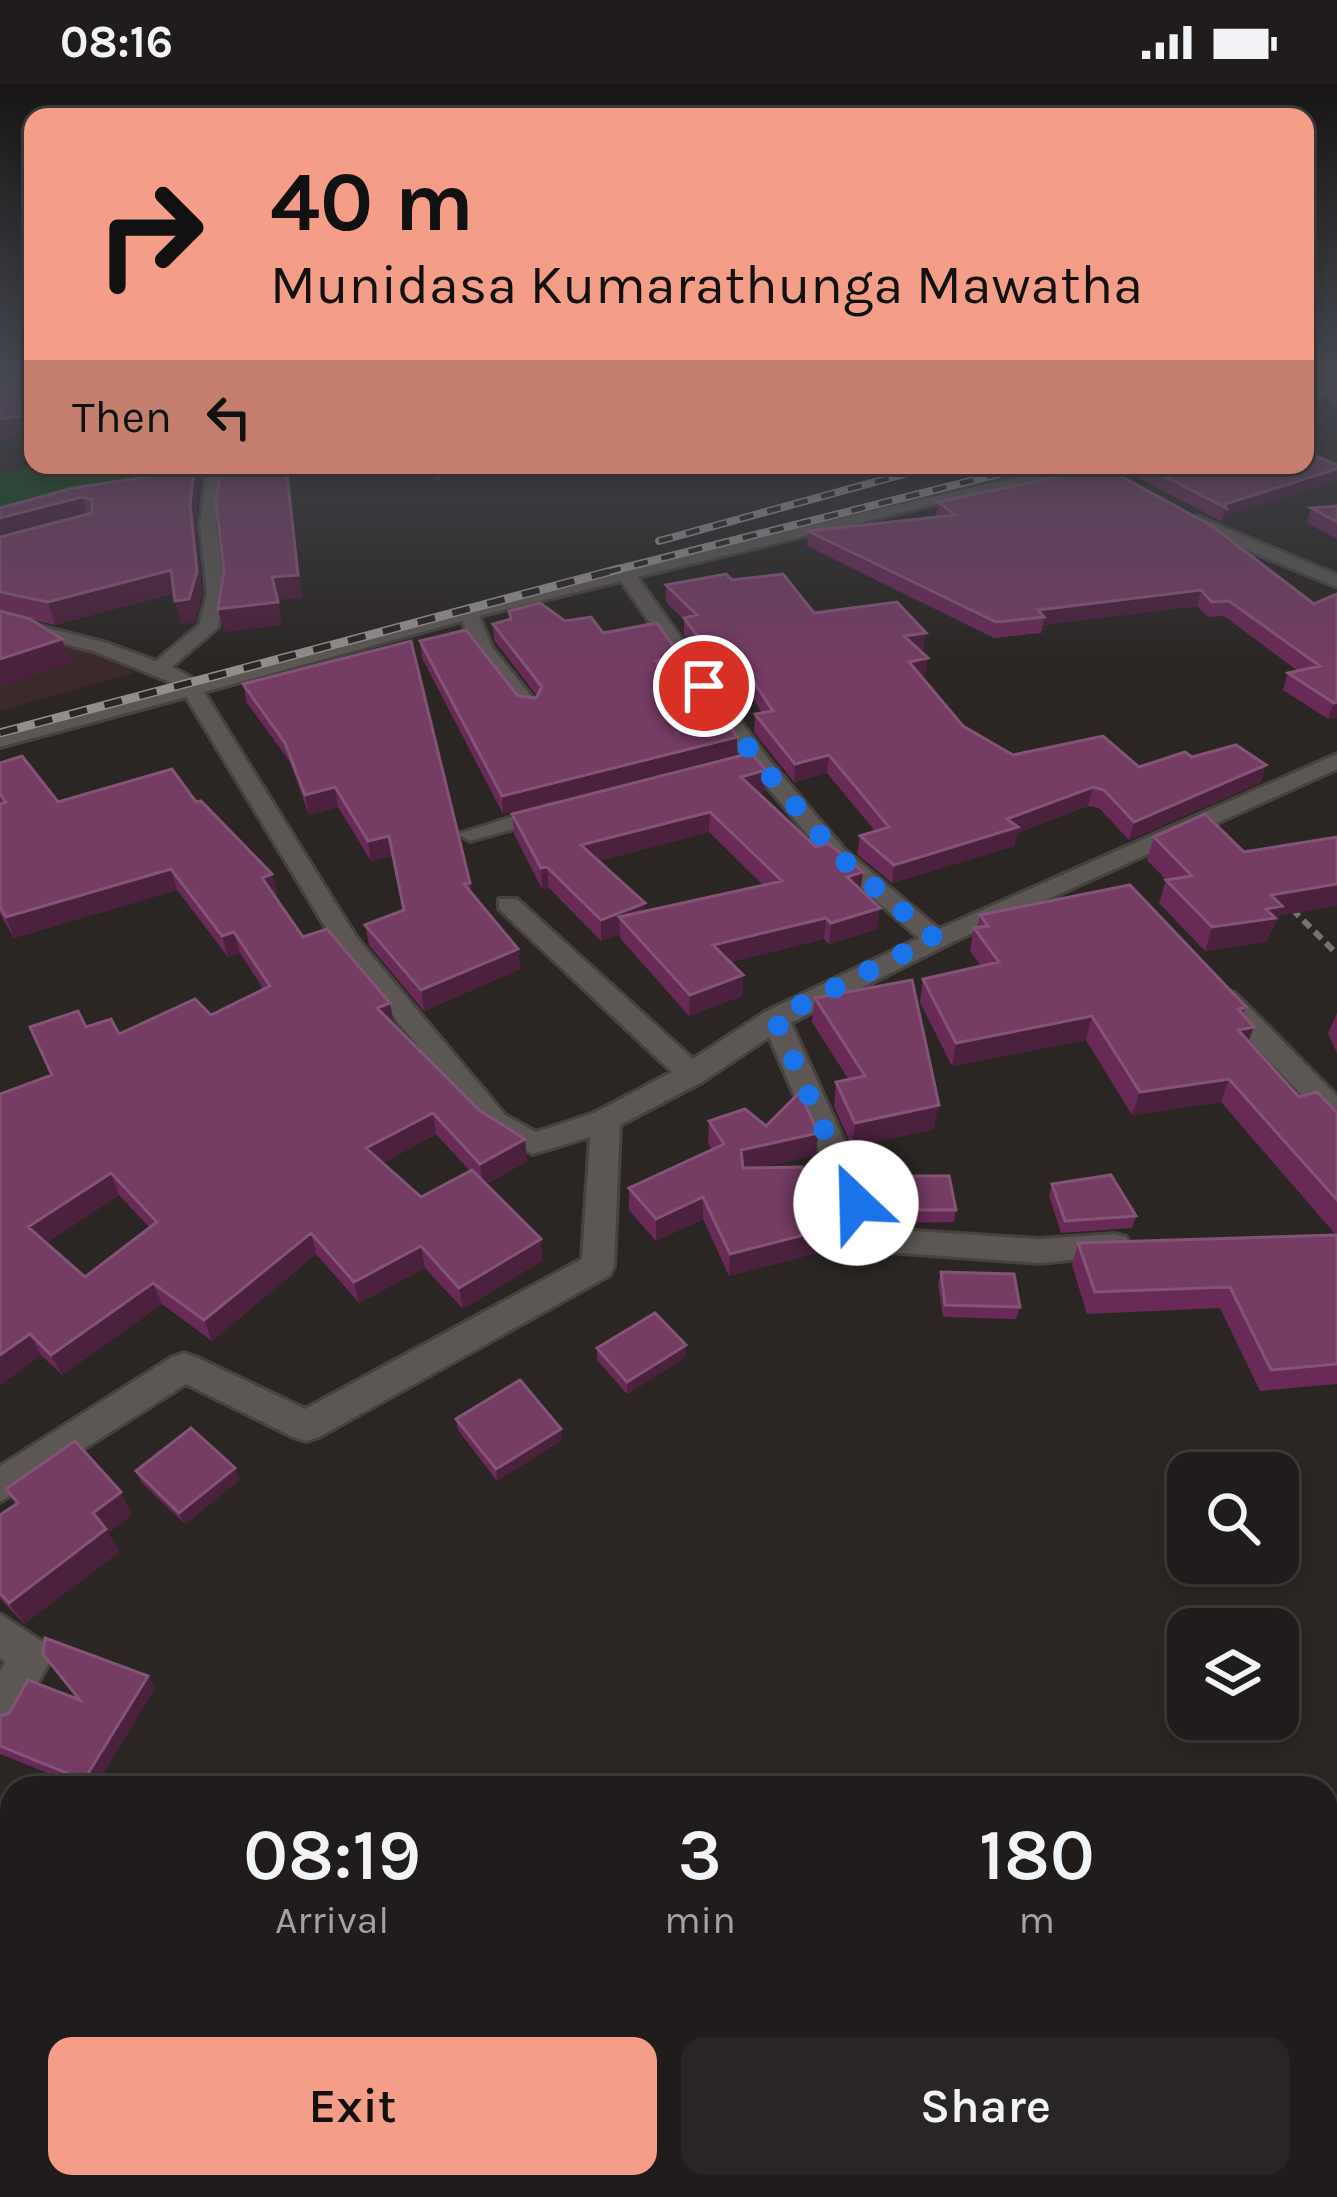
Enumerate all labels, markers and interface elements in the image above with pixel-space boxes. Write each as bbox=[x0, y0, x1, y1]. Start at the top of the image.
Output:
text: 08:16 bbox=[60, 16, 173, 68]
text: 40 m bbox=[270, 153, 474, 251]
icon: right bbox=[72, 156, 228, 312]
text: Munidasa Kumarathunga Mawatha bbox=[270, 253, 1143, 317]
icon: left bbox=[196, 384, 262, 450]
text: Then bbox=[72, 391, 172, 443]
pin bbox=[653, 635, 755, 737]
icon: arrive bbox=[671, 653, 737, 719]
position arrow bbox=[793, 1140, 919, 1266]
map controls bbox=[1167, 1452, 1299, 1740]
button: search bbox=[1167, 1452, 1299, 1584]
button: layers bbox=[1167, 1608, 1299, 1740]
text: 08:19 bbox=[243, 1813, 421, 1897]
text: 3 bbox=[678, 1813, 722, 1897]
text: 180 bbox=[979, 1813, 1095, 1897]
text: Arrival bbox=[275, 1897, 389, 1943]
text: min bbox=[664, 1897, 736, 1943]
text: m bbox=[1019, 1897, 1055, 1943]
button: Exit bbox=[48, 2037, 657, 2175]
button: Share bbox=[681, 2037, 1290, 2175]

